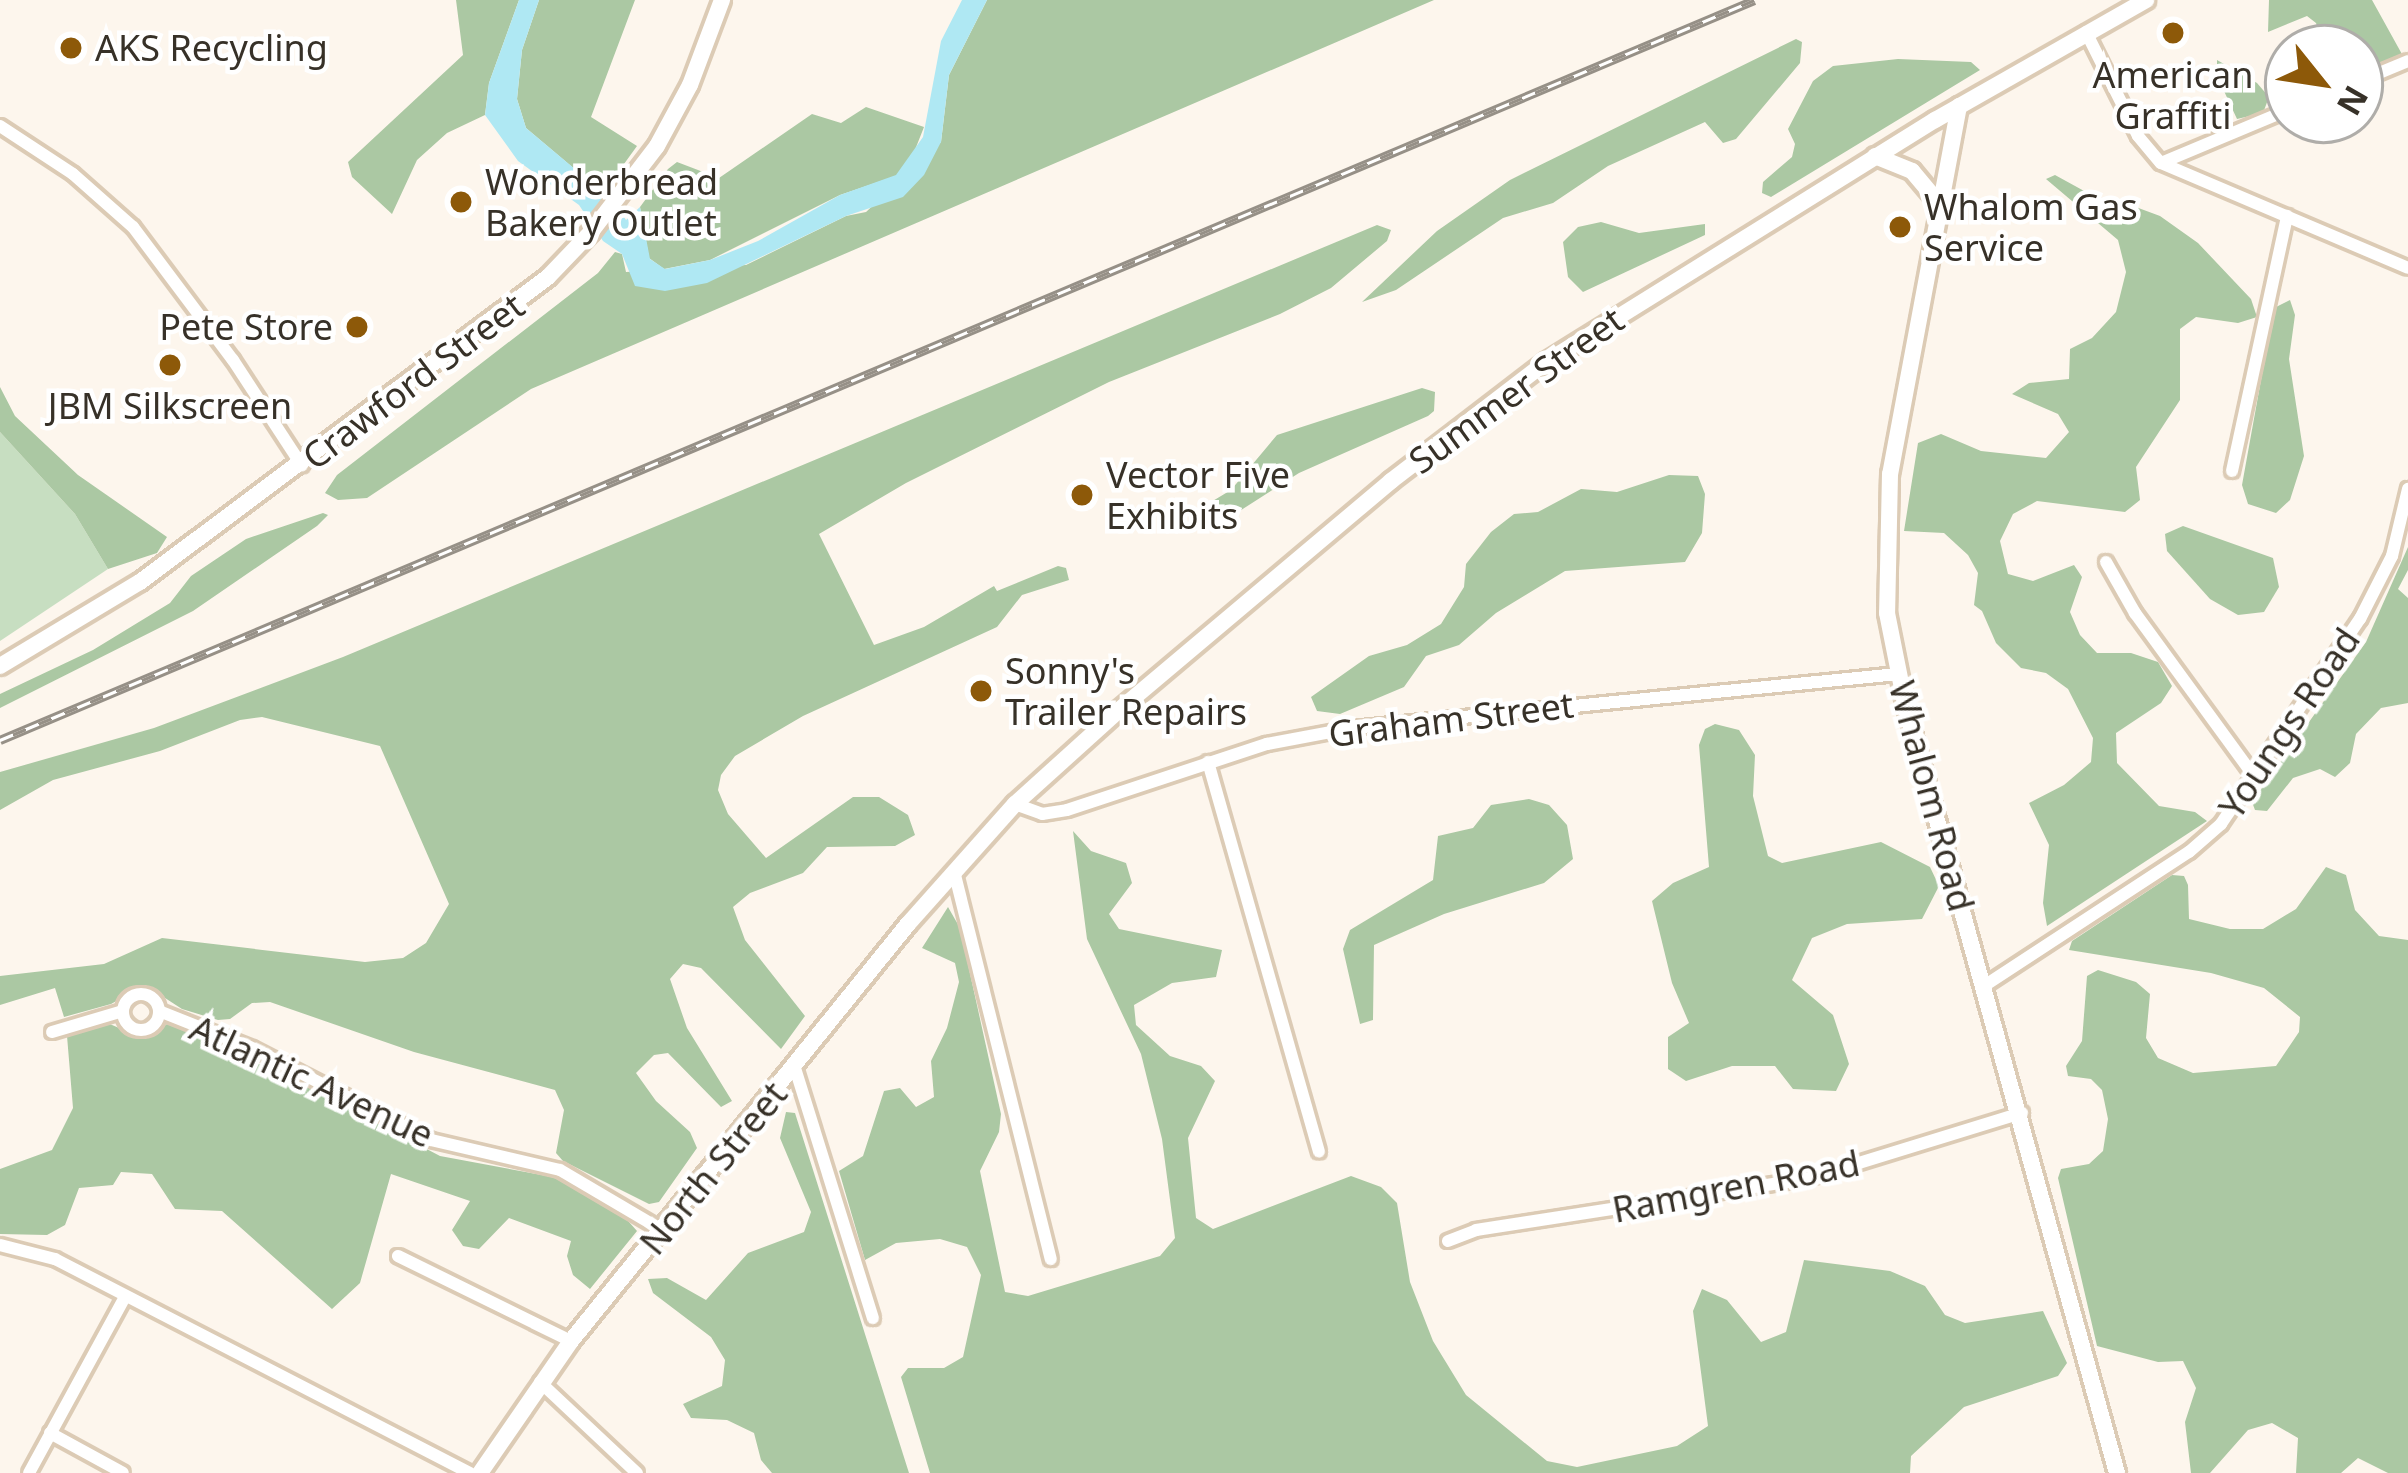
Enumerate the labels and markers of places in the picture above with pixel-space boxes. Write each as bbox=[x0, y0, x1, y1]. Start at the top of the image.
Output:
marker: American Graffiti bbox=[2160, 20, 2186, 46]
place label: AKS Recycling bbox=[95, 26, 328, 70]
marker: AKS Recycling bbox=[58, 35, 84, 61]
place label: American Graffiti bbox=[2093, 52, 2253, 137]
place label: Wonderbread Bakery Outlet bbox=[485, 159, 718, 244]
place label: Whalom Gas Service bbox=[1924, 184, 2138, 269]
marker: Wonderbread Bakery Outlet bbox=[448, 189, 474, 215]
marker: Whalom Gas Service bbox=[1887, 214, 1913, 240]
place label: Pete Store bbox=[159, 305, 333, 349]
marker: Pete Store bbox=[344, 314, 370, 340]
marker: JBM Silkscreen bbox=[157, 352, 183, 378]
place label: JBM Silkscreen bbox=[48, 384, 292, 428]
place label: Vector Five Exhibits bbox=[1106, 452, 1290, 537]
marker: Vector Five Exhibits bbox=[1069, 482, 1095, 508]
place label: Sonny's Trailer Repairs bbox=[1005, 648, 1247, 733]
marker: Sonny's Trailer Repairs bbox=[968, 678, 994, 704]

